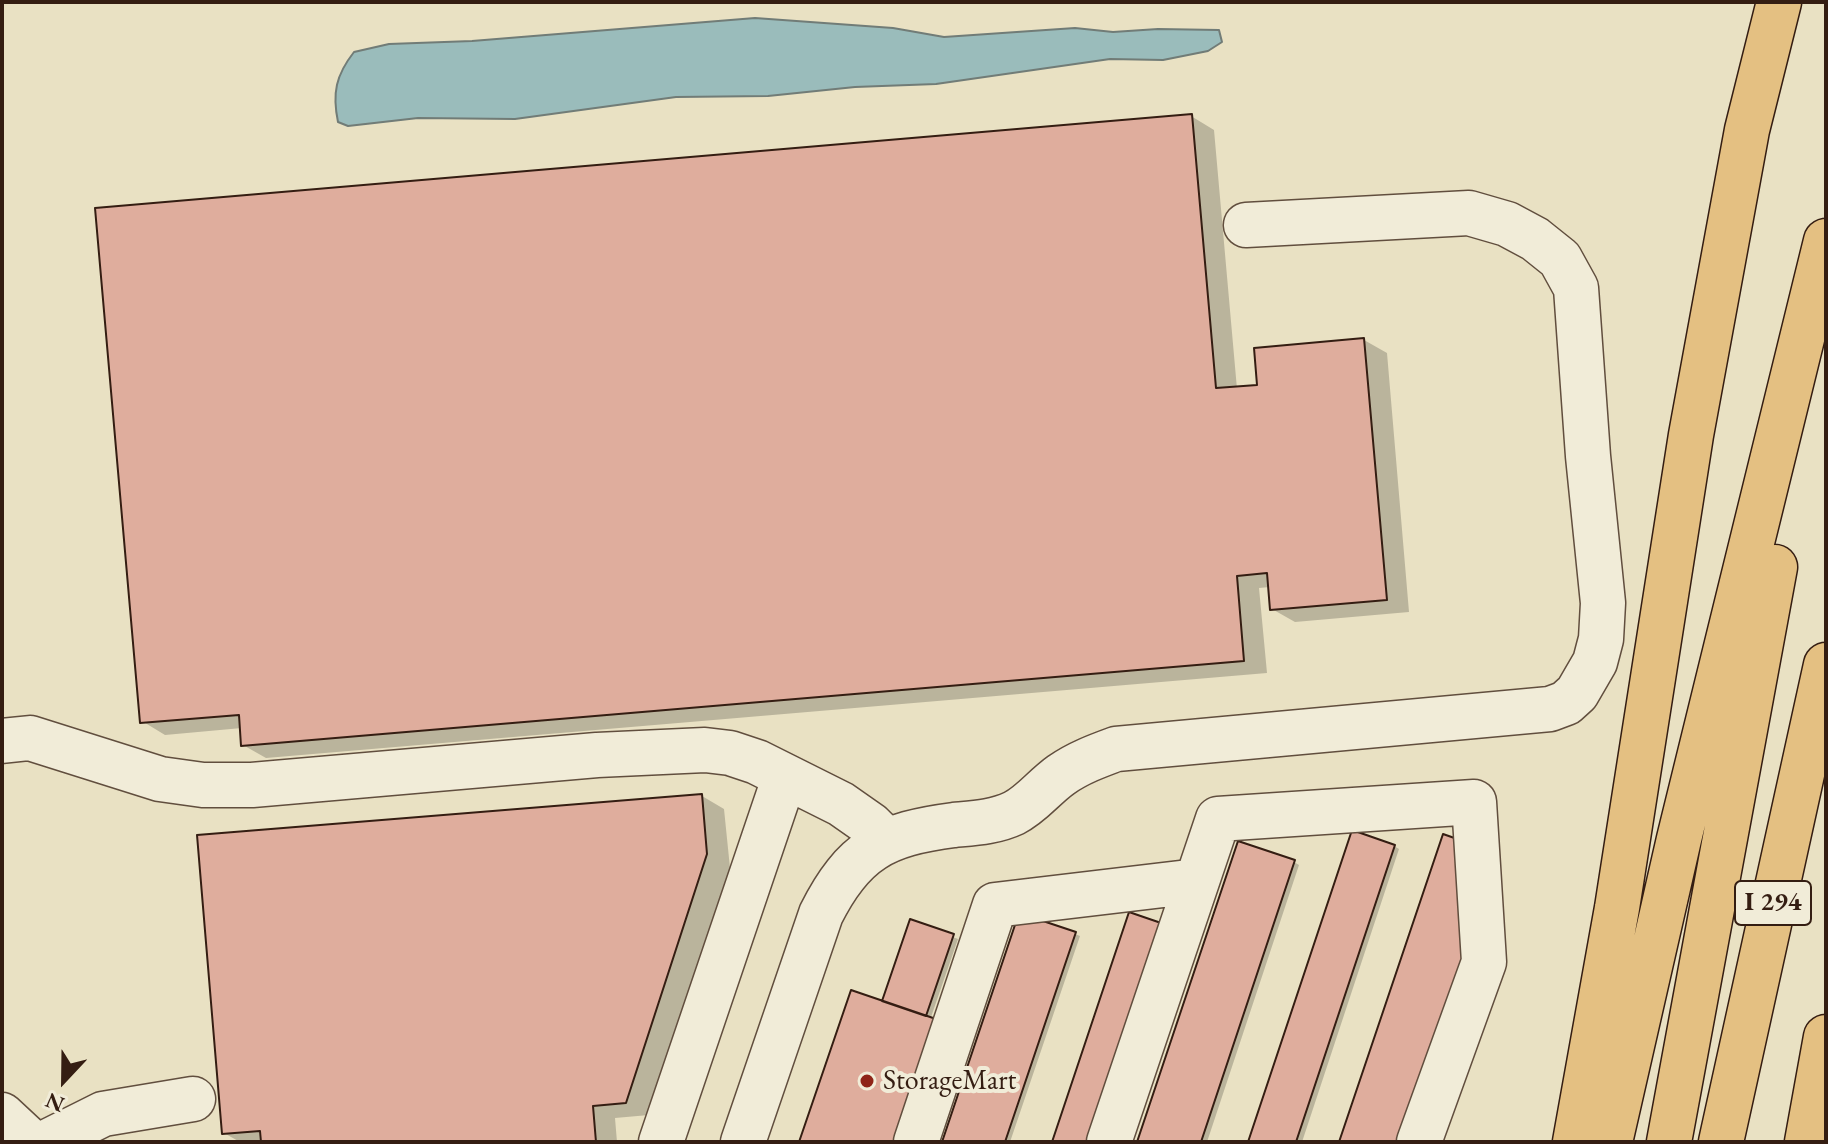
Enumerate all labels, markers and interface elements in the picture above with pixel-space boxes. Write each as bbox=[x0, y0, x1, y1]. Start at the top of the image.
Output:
road number: I 294 bbox=[1735, 881, 1811, 925]
north arrow bbox=[24, 1040, 104, 1120]
place label: StorageMart bbox=[883, 1064, 1016, 1098]
marker: StorageMart bbox=[858, 1072, 876, 1090]
text: N bbox=[41, 1086, 69, 1119]

